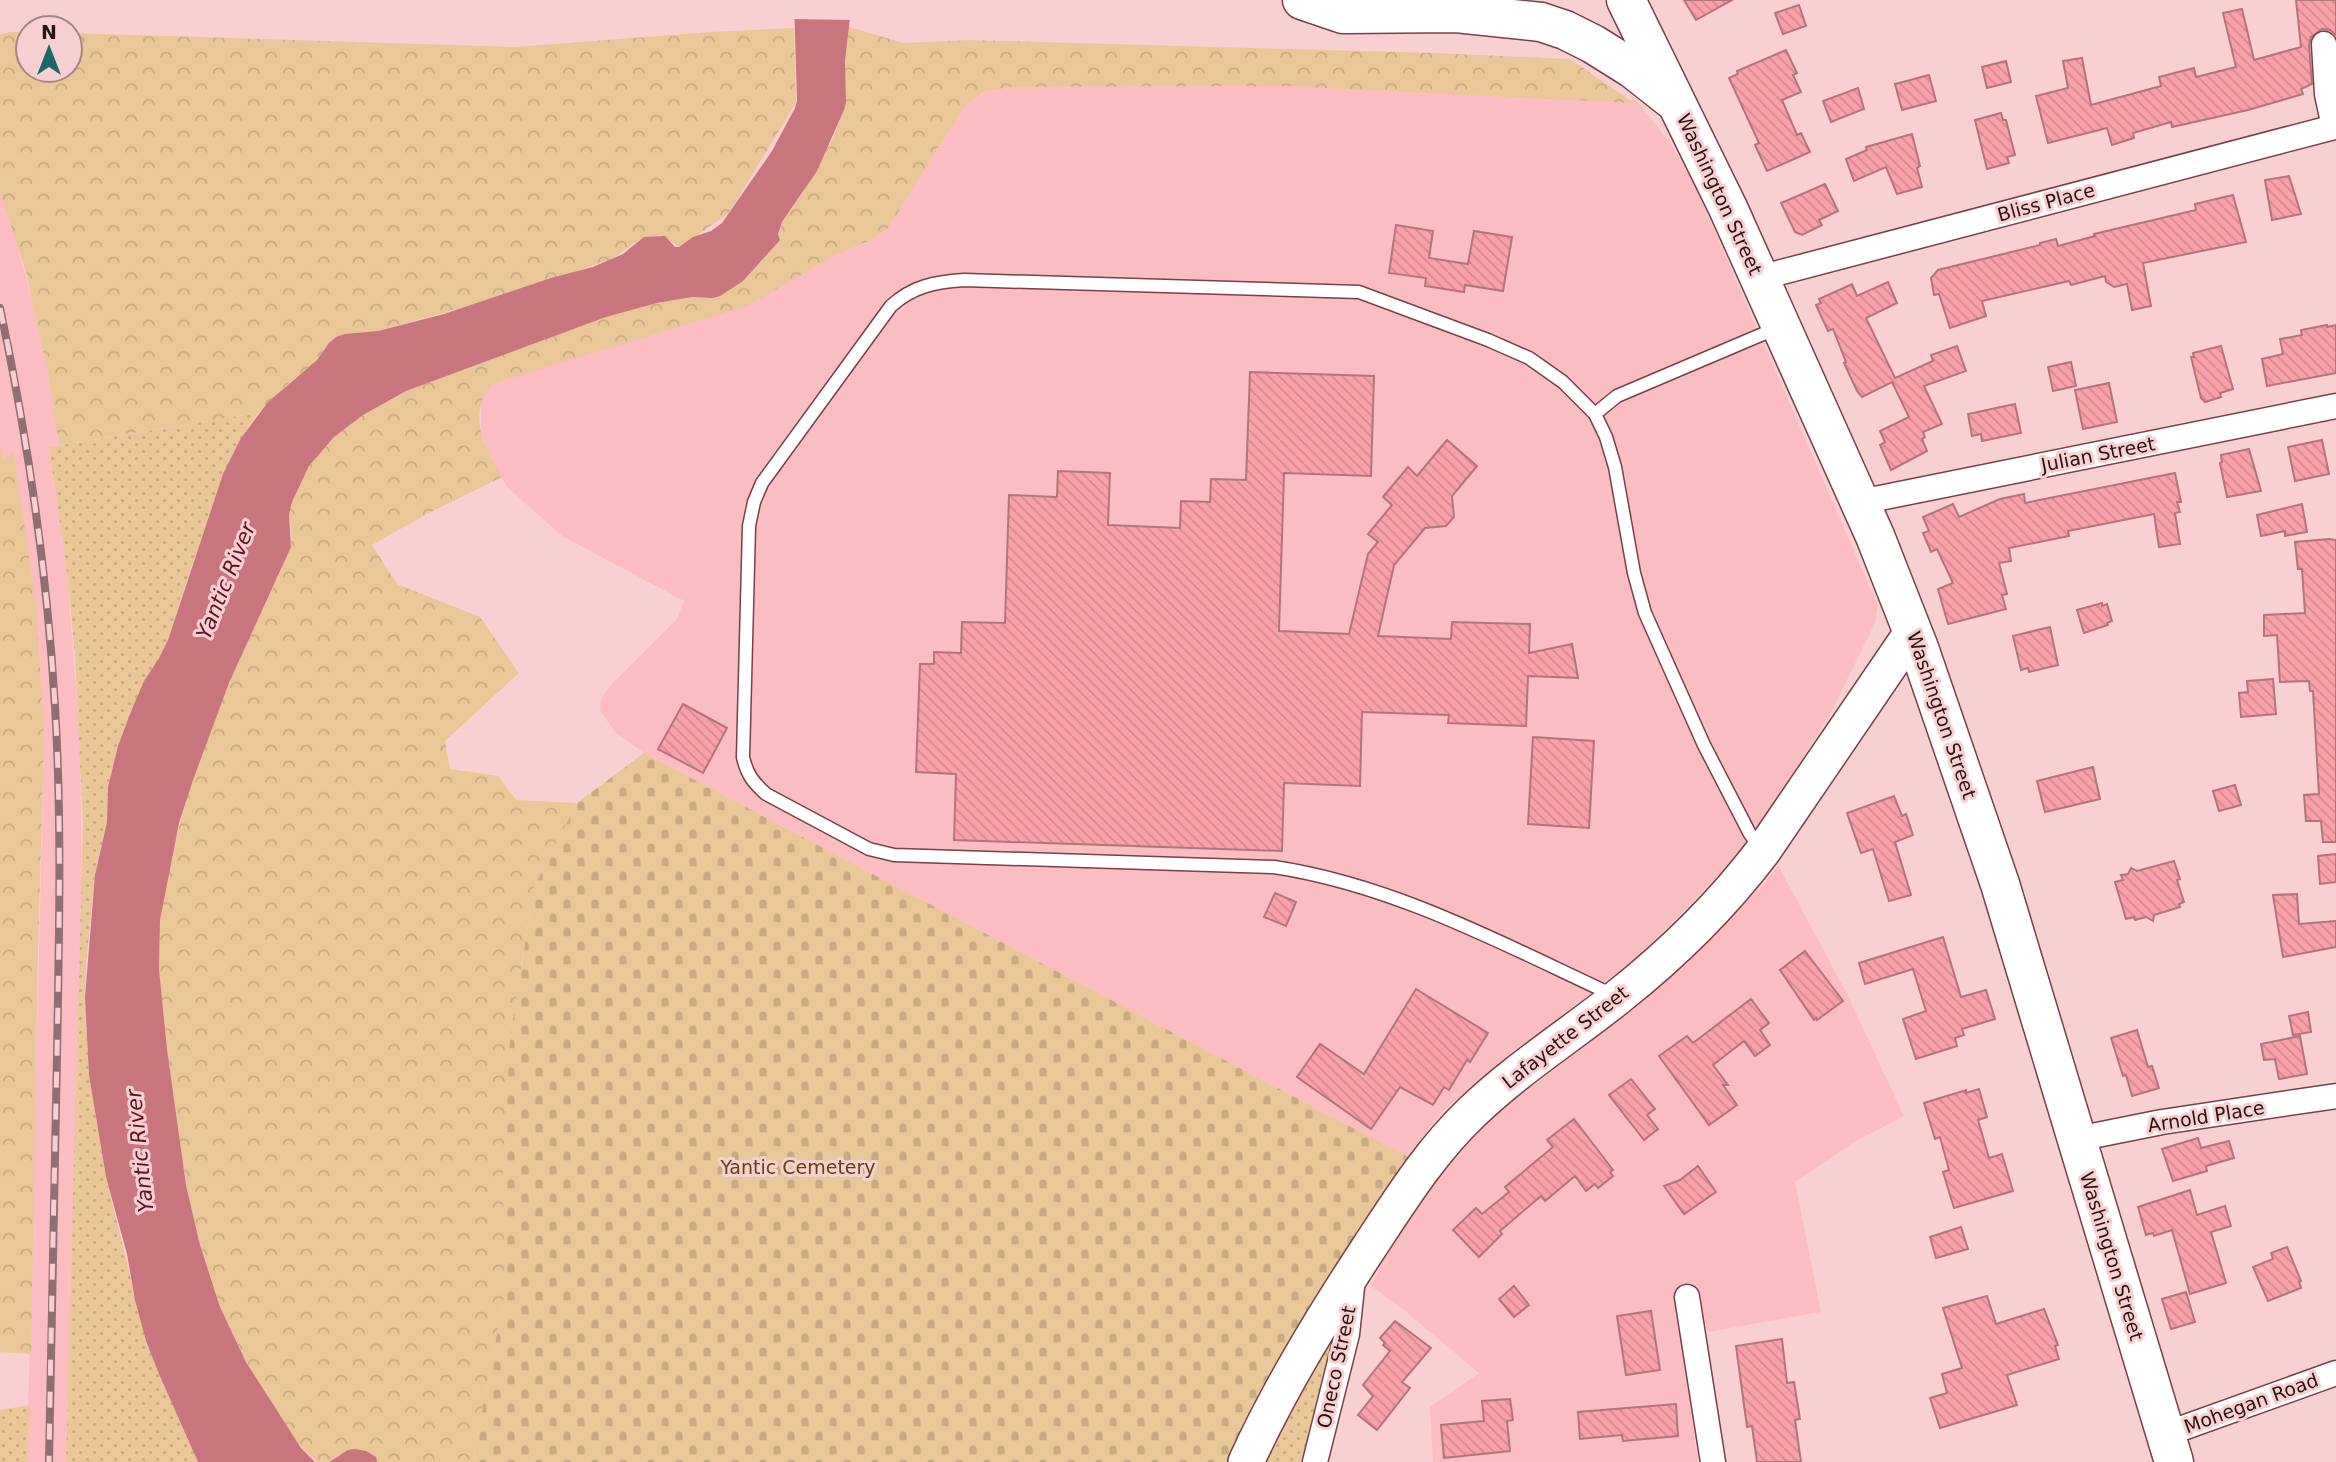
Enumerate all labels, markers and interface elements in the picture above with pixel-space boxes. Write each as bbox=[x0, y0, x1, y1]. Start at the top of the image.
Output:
north arrow bbox=[14, 14, 84, 84]
text: N bbox=[41, 21, 57, 43]
street label: Washington Street bbox=[1673, 110, 1767, 278]
street label: Bliss Place bbox=[1995, 178, 2097, 226]
street label: Julian Street bbox=[2038, 432, 2157, 476]
water label: Yantic River bbox=[192, 518, 261, 643]
street label: Washington Street bbox=[1903, 628, 1981, 802]
street label: Lafayette Street bbox=[1498, 981, 1632, 1093]
water label: Yantic River bbox=[121, 1087, 158, 1214]
street label: Arnold Place bbox=[2146, 1096, 2266, 1136]
park label: Yantic Cemetery bbox=[719, 1156, 876, 1178]
street label: Washington Street bbox=[2076, 1169, 2148, 1343]
street label: Oneco Street bbox=[1312, 1304, 1360, 1430]
street label: Mohegan Road bbox=[2181, 1369, 2321, 1437]

